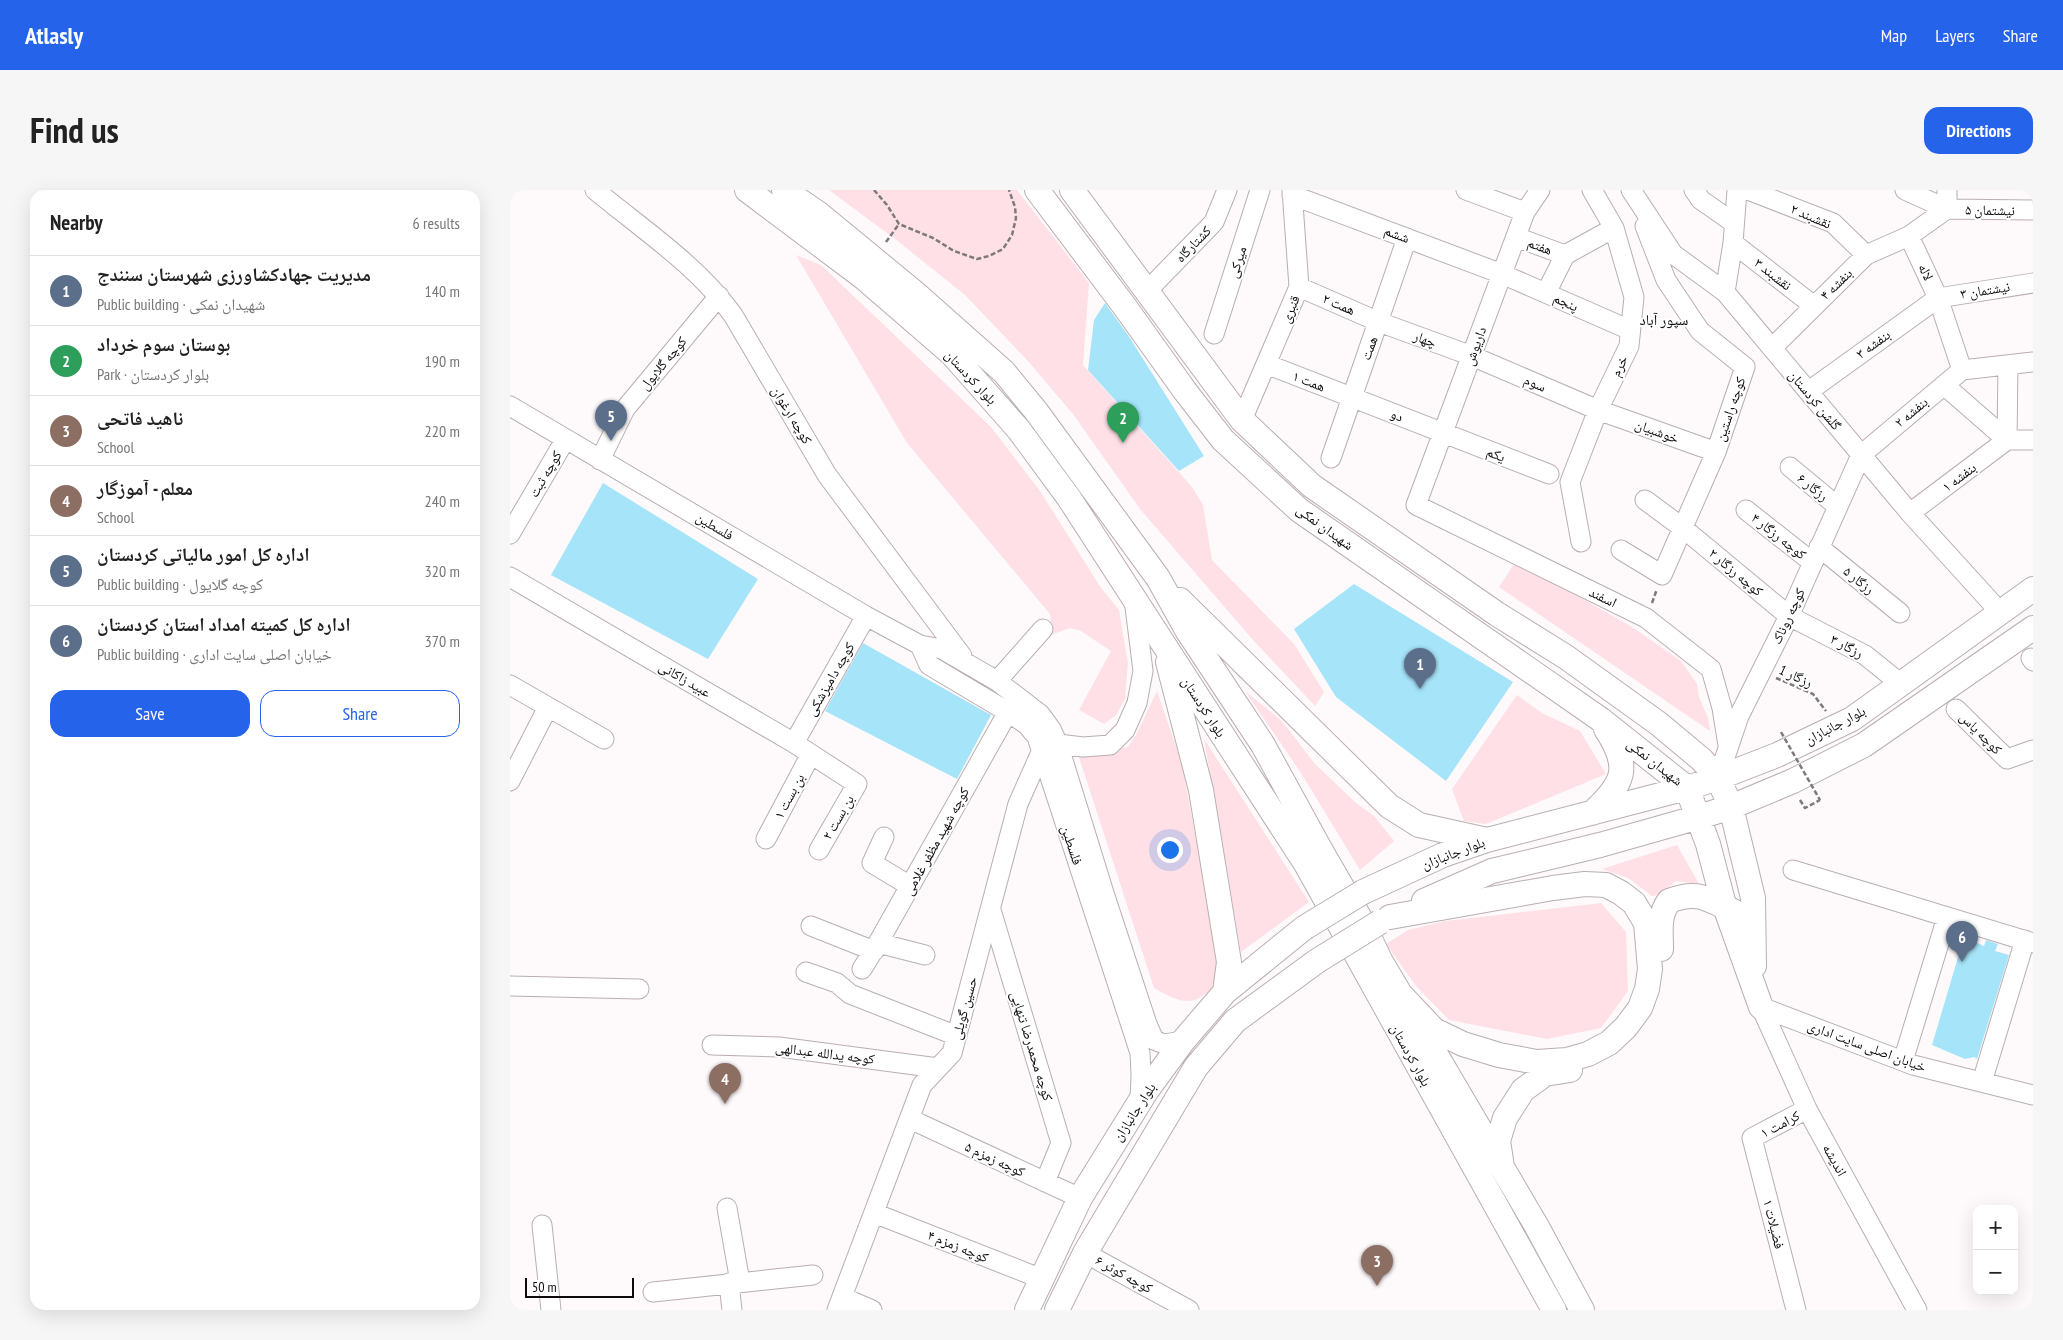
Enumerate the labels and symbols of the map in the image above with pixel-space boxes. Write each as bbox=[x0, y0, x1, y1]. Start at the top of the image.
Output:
street label: نقشبند ۲ bbox=[1788, 199, 1834, 233]
street label: نیشتمان ۵ bbox=[1965, 201, 2015, 219]
street label: ششم bbox=[1381, 221, 1412, 248]
street label: کشتارگاه bbox=[1171, 222, 1215, 266]
street label: هفتم bbox=[1525, 233, 1555, 260]
street label: میرکی bbox=[1223, 244, 1251, 280]
street label: نقشبند ۳ bbox=[1751, 254, 1795, 294]
street label: لاله bbox=[1914, 261, 1938, 283]
street label: بنفشه ۴ bbox=[1816, 264, 1856, 304]
street label: نیشتمان ۳ bbox=[1959, 277, 2011, 303]
street label: همت ۲ bbox=[1320, 289, 1358, 319]
street label: پنجم bbox=[1550, 289, 1582, 316]
street label: قنبری bbox=[1276, 292, 1304, 326]
district label: سپور آباد bbox=[1640, 310, 1689, 329]
street label: داریوش bbox=[1460, 324, 1490, 368]
street label: بنفشه ۳ bbox=[1852, 325, 1894, 363]
street label: چهار bbox=[1410, 326, 1439, 351]
street label: کوچه گلایول bbox=[635, 332, 691, 394]
street label: همت bbox=[1356, 333, 1382, 363]
street label: بلوار کردستان bbox=[941, 346, 1001, 408]
street label: خرم bbox=[1606, 352, 1633, 380]
street label: گلشن کردستان bbox=[1785, 366, 1845, 434]
street label: همت ۱ bbox=[1290, 367, 1328, 395]
street label: سوم bbox=[1521, 370, 1549, 397]
street label: کوچه راستین bbox=[1711, 374, 1749, 444]
street label: کوچه ارغوان bbox=[768, 383, 816, 447]
street label: بنفشه ۲ bbox=[1891, 393, 1932, 431]
pin: 5 bbox=[595, 400, 627, 441]
pin: 2 bbox=[1107, 402, 1139, 443]
street label: دو bbox=[1388, 404, 1406, 426]
street label: خوشبیان bbox=[1633, 415, 1682, 447]
street label: یکم bbox=[1484, 442, 1508, 467]
street label: کوچه ثبت bbox=[524, 447, 566, 501]
street label: بنفشه ۱ bbox=[1938, 458, 1980, 496]
street label: رزگار ۶ bbox=[1794, 469, 1832, 505]
street label: شهیدان نمکی bbox=[1293, 500, 1357, 554]
street label: فلسطین bbox=[693, 508, 737, 544]
street label: کوچه رزگار ۴ bbox=[1748, 509, 1810, 563]
street label: کوچه رزگار ۲ bbox=[1705, 544, 1767, 600]
street label: رزگار ۵ bbox=[1840, 562, 1878, 598]
street label: اسفند bbox=[1586, 583, 1620, 611]
street label: کوچه روناک bbox=[1767, 585, 1809, 647]
street label: رزگار ۳ bbox=[1827, 630, 1867, 662]
street label: کوچه دامپزشکی bbox=[802, 639, 858, 719]
pin: 1 bbox=[1404, 648, 1436, 689]
street label: عبید زاکانی bbox=[656, 657, 714, 701]
street label: رزگار 1 bbox=[1776, 660, 1816, 692]
street label: بلوار کردستان bbox=[1178, 673, 1230, 741]
street label: بلوار جانبازان bbox=[1801, 701, 1869, 749]
street label: کوچه یاس bbox=[1956, 708, 2006, 758]
street label: شهیدان نمکی bbox=[1623, 734, 1687, 790]
street label: بن بست ۱ bbox=[770, 770, 808, 822]
street label: کوچه شهید مظفر غلامی bbox=[899, 784, 973, 898]
street label: بن بست ۲ bbox=[818, 791, 858, 843]
street label: فلسطین bbox=[1057, 823, 1087, 867]
street label: بلوار جانبازان bbox=[1419, 833, 1487, 873]
your location bbox=[1157, 837, 1183, 863]
pin: 6 bbox=[1946, 921, 1978, 962]
street label: حسین گویلی bbox=[947, 974, 981, 1042]
street label: کوچه محمدرضا تنهایی bbox=[1007, 989, 1057, 1103]
street label: خیابان اصلی سایت اداری bbox=[1805, 1016, 1929, 1076]
street label: بلوار کردستان bbox=[1386, 1021, 1436, 1090]
street label: کوچه یدالله عبدالهی bbox=[774, 1038, 876, 1068]
pin: 4 bbox=[709, 1063, 741, 1104]
street label: بلوار جانبازان bbox=[1108, 1079, 1160, 1145]
street label: کرامت ۱ bbox=[1757, 1106, 1803, 1142]
street label: کوچه زمزم ۵ bbox=[962, 1137, 1028, 1182]
street label: اندیشه bbox=[1819, 1141, 1851, 1179]
street label: فضیلات ۱ bbox=[1759, 1197, 1789, 1251]
street label: کوچه زمزم ۴ bbox=[925, 1226, 991, 1267]
pin: 3 bbox=[1361, 1245, 1393, 1286]
street label: کوچه کوثر ۶ bbox=[1092, 1251, 1156, 1297]
scale bar bbox=[525, 1275, 634, 1298]

